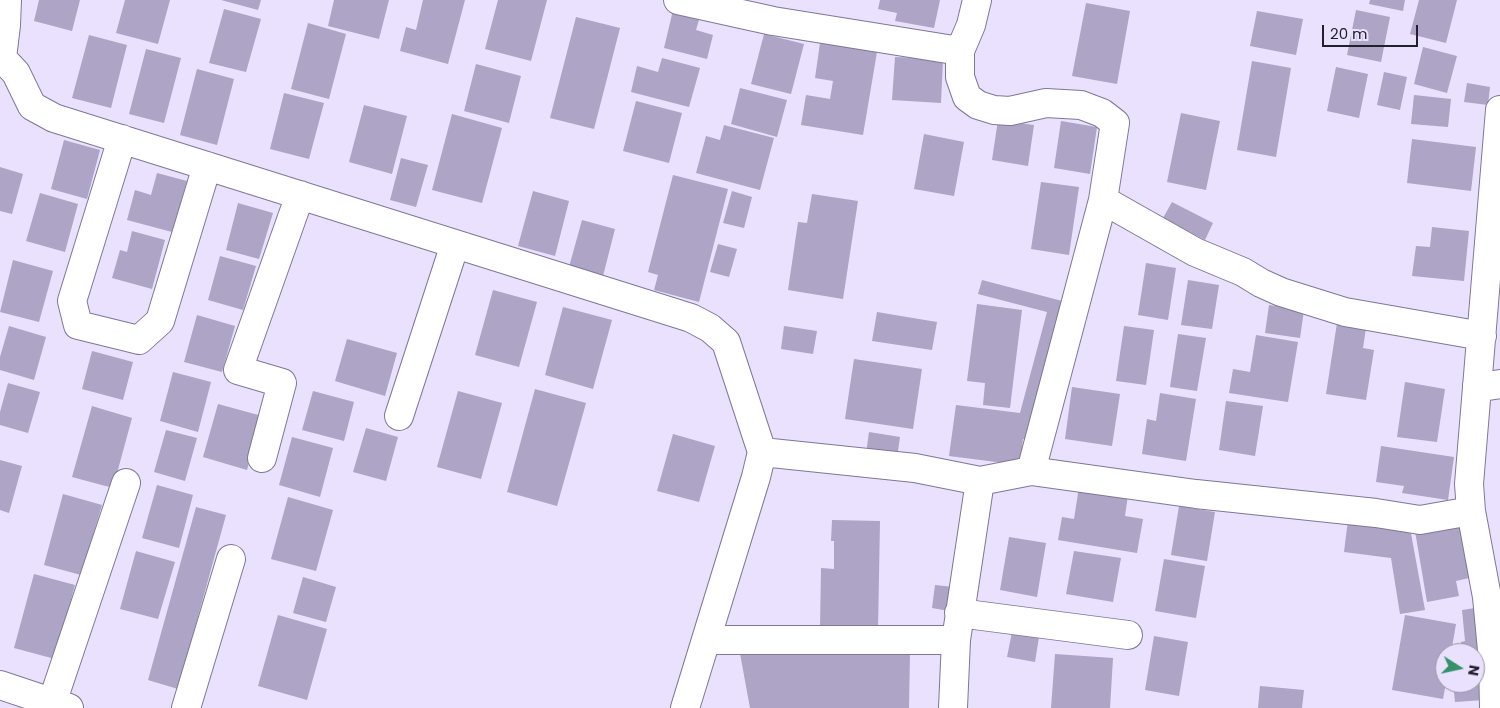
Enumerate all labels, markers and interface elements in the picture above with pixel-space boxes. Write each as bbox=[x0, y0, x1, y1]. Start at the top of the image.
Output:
scale bar bbox=[1325, 15, 1421, 47]
text: 20 m bbox=[1330, 23, 1368, 44]
north arrow bbox=[1435, 643, 1485, 693]
text: N bbox=[1463, 664, 1485, 677]

